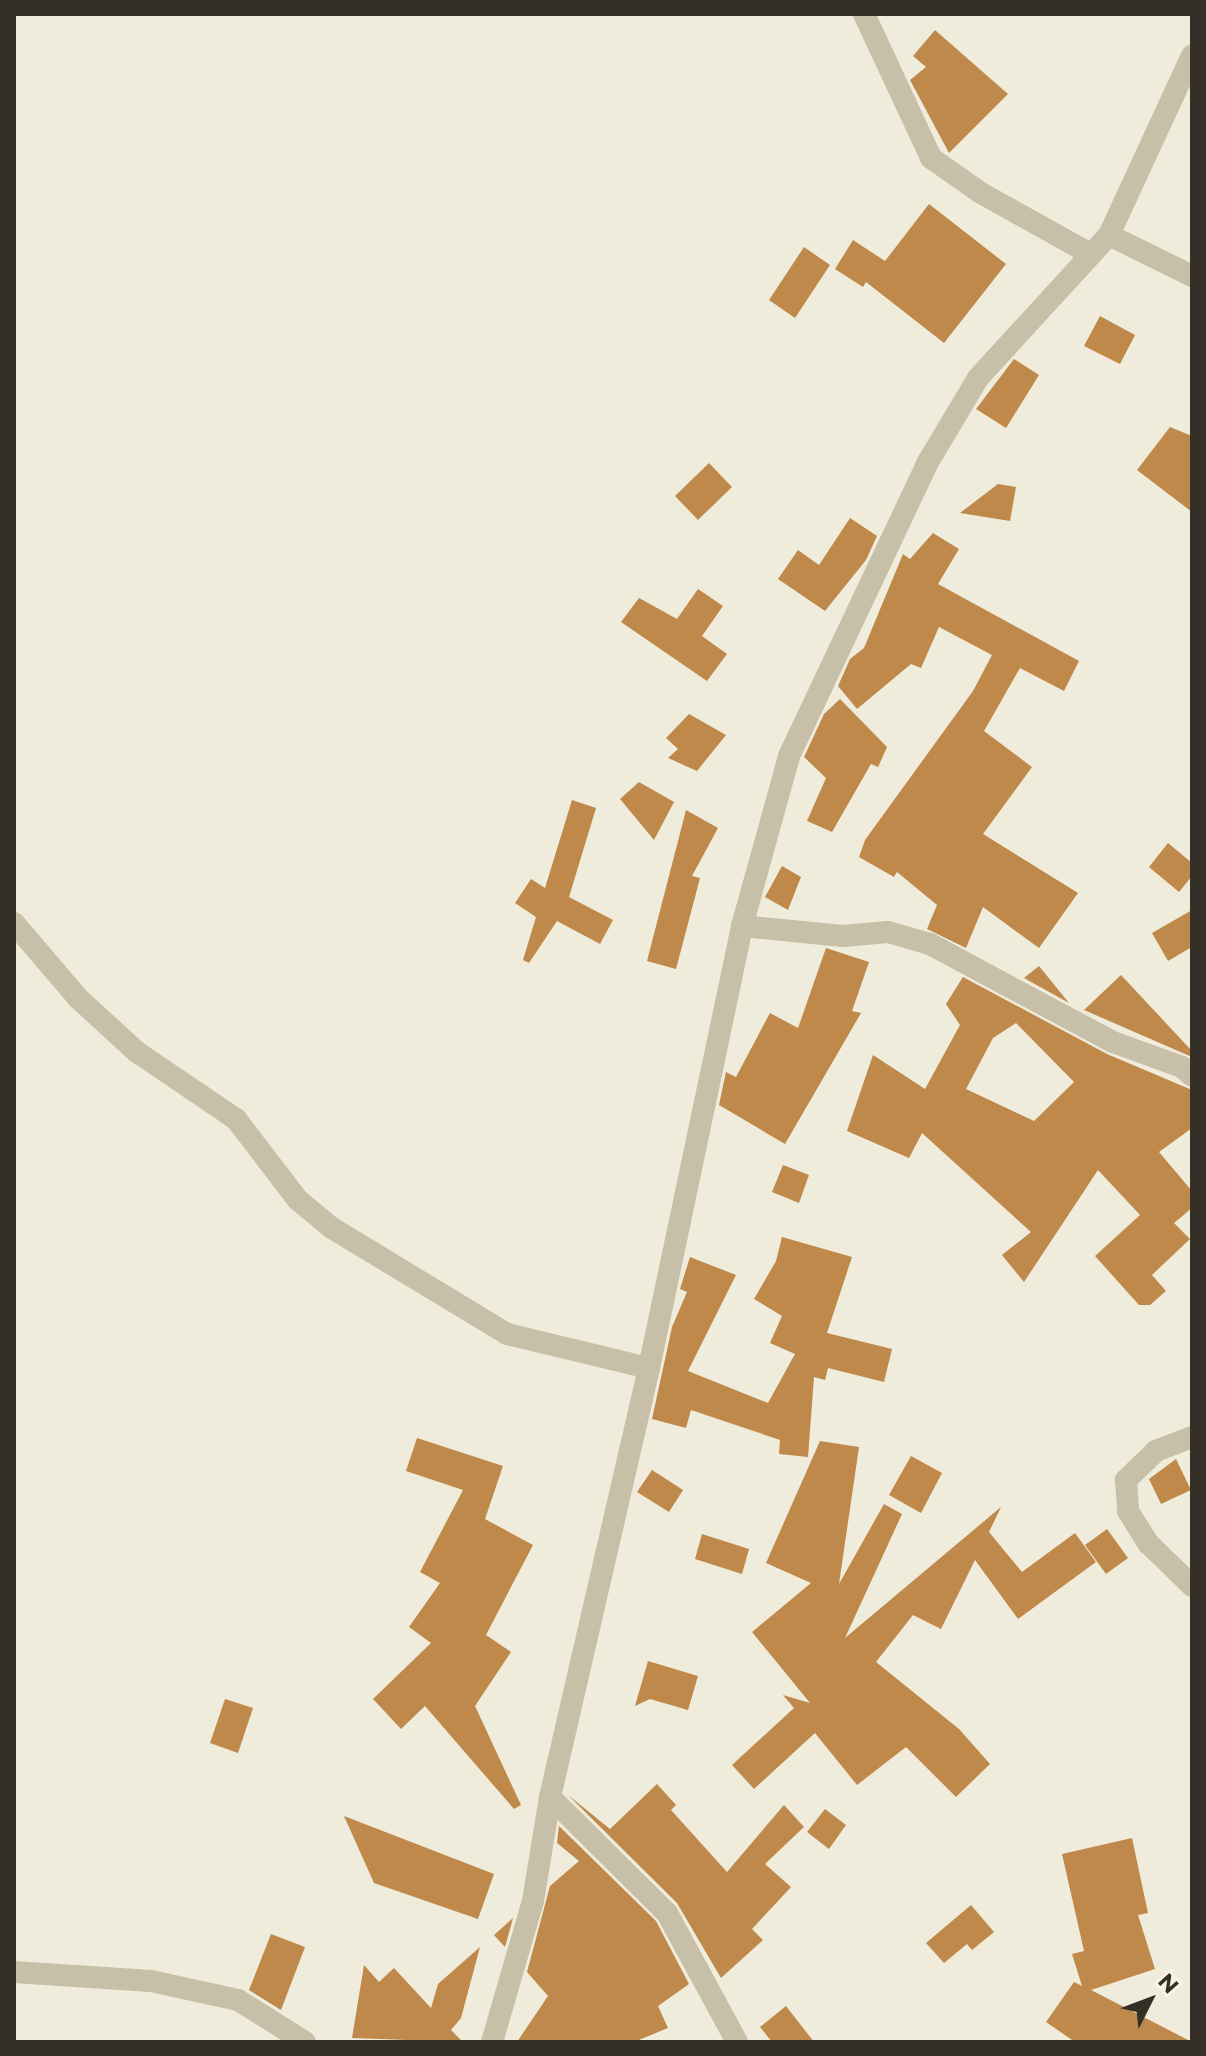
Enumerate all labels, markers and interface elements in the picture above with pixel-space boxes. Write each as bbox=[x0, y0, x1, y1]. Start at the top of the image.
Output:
north arrow bbox=[1110, 1960, 1190, 2040]
text: N bbox=[1152, 1968, 1184, 1999]

